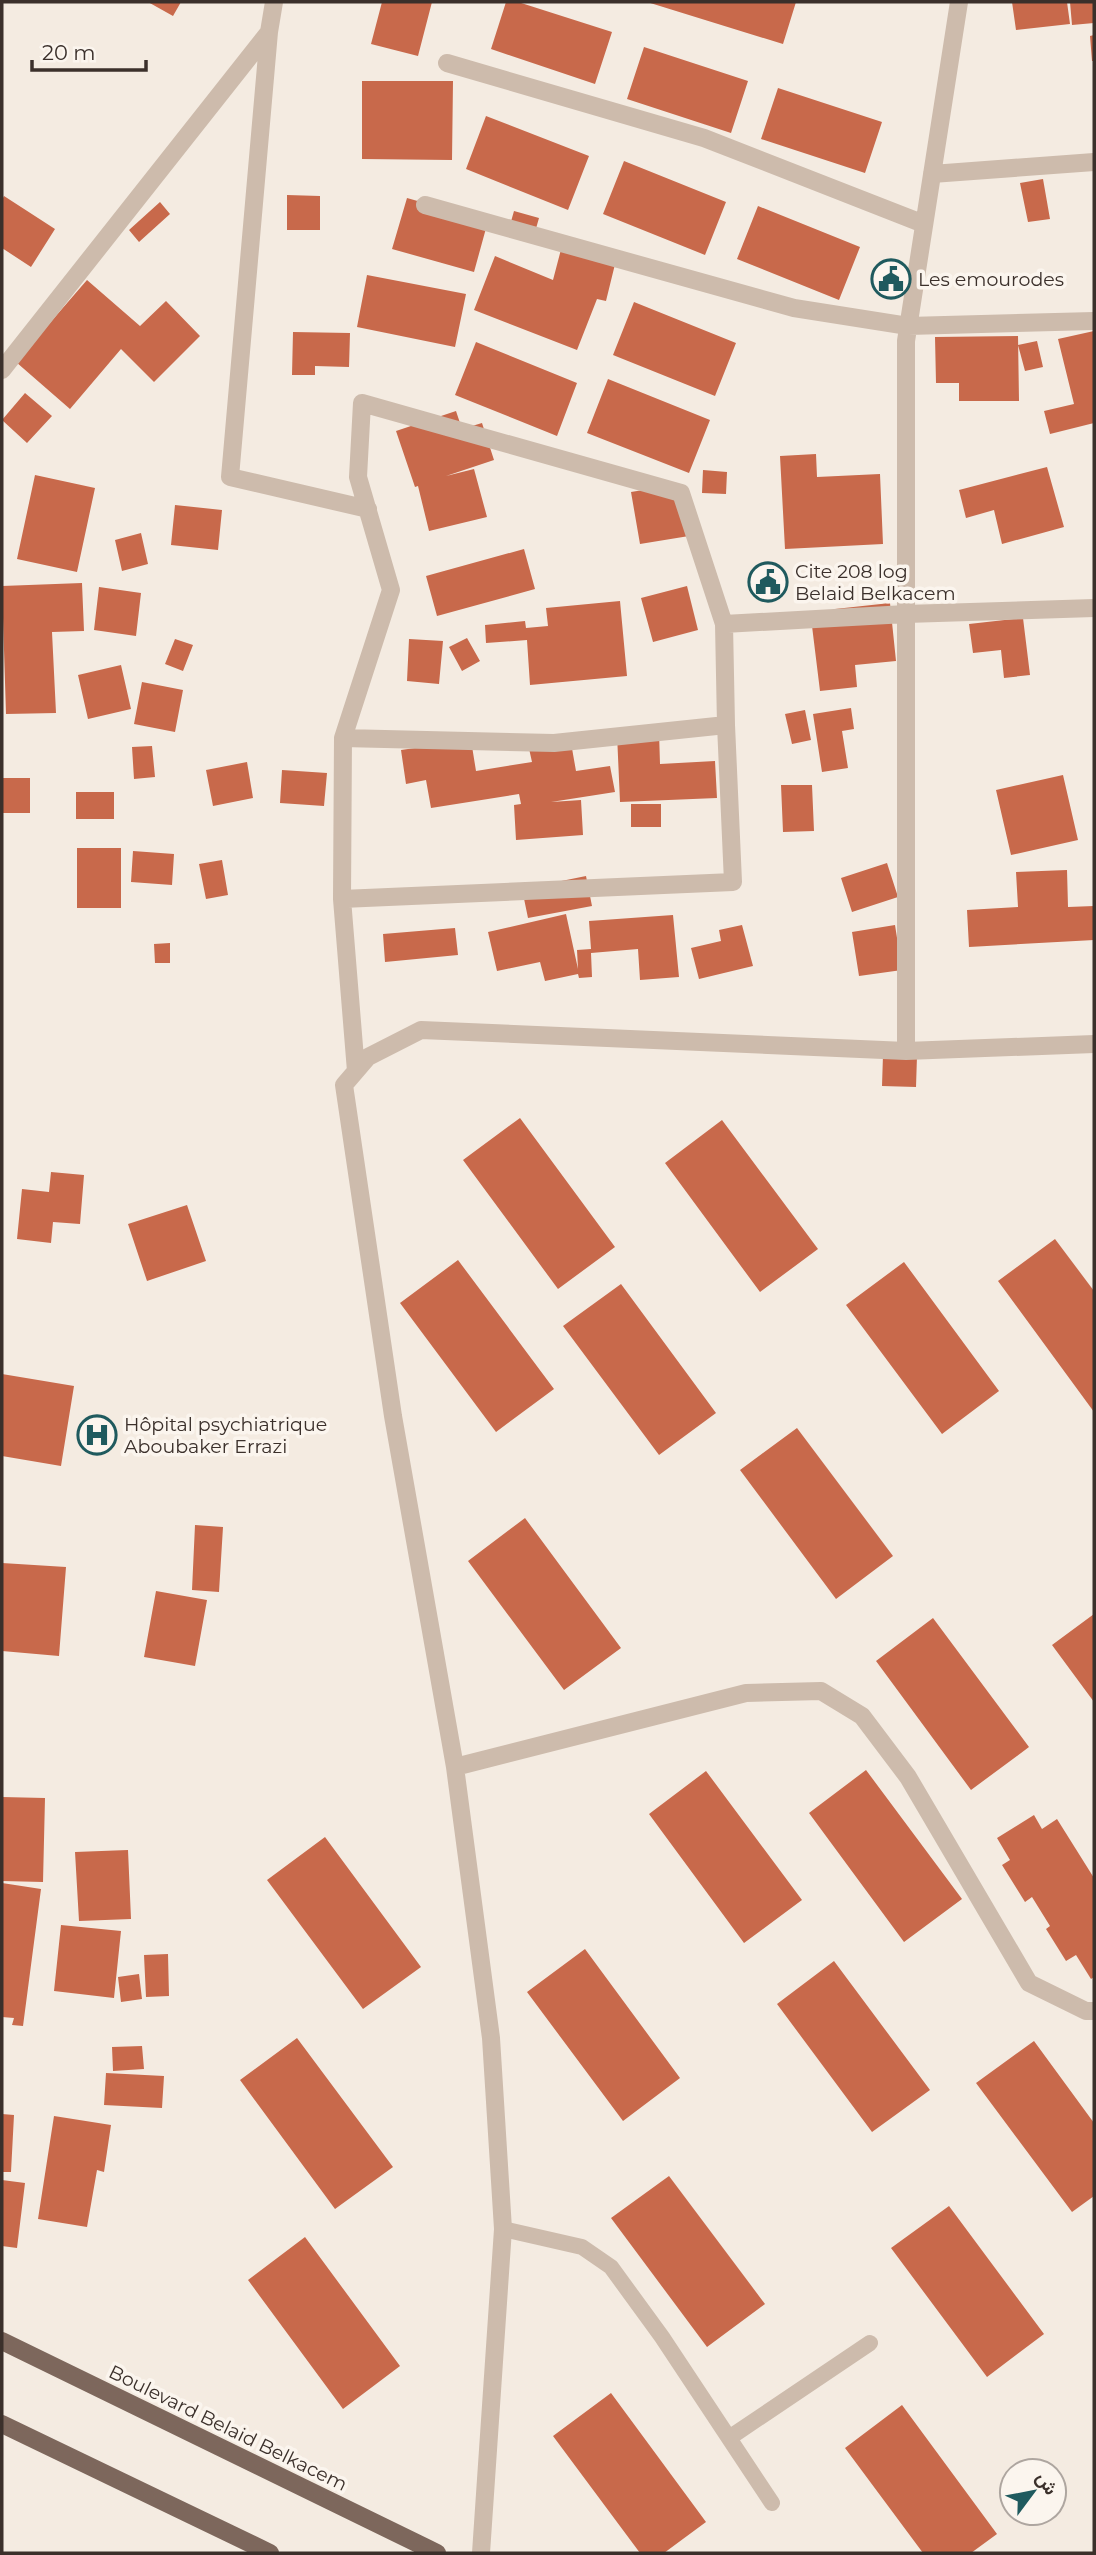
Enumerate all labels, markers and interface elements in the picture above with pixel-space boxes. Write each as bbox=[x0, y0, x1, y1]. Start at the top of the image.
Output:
scale bar bbox=[32, 28, 145, 72]
text: 20 m bbox=[42, 40, 96, 65]
public building icon: Les emourodes bbox=[870, 258, 912, 300]
place label: Les emourodes bbox=[918, 268, 1064, 291]
place label: Cite 208 log Belaid Belkacem bbox=[795, 560, 956, 605]
public building icon: Cite 208 log Belaid Belkacem bbox=[747, 561, 789, 603]
place label: Hôpital psychiatrique Aboubaker Errazi bbox=[124, 1413, 327, 1458]
hospital icon: Hôpital psychiatrique Aboubaker Errazi bbox=[76, 1414, 118, 1456]
street label: Boulevard Belaid Belkacem bbox=[105, 2360, 351, 2496]
north arrow bbox=[998, 2457, 1068, 2527]
text: ش bbox=[1031, 2467, 1063, 2499]

